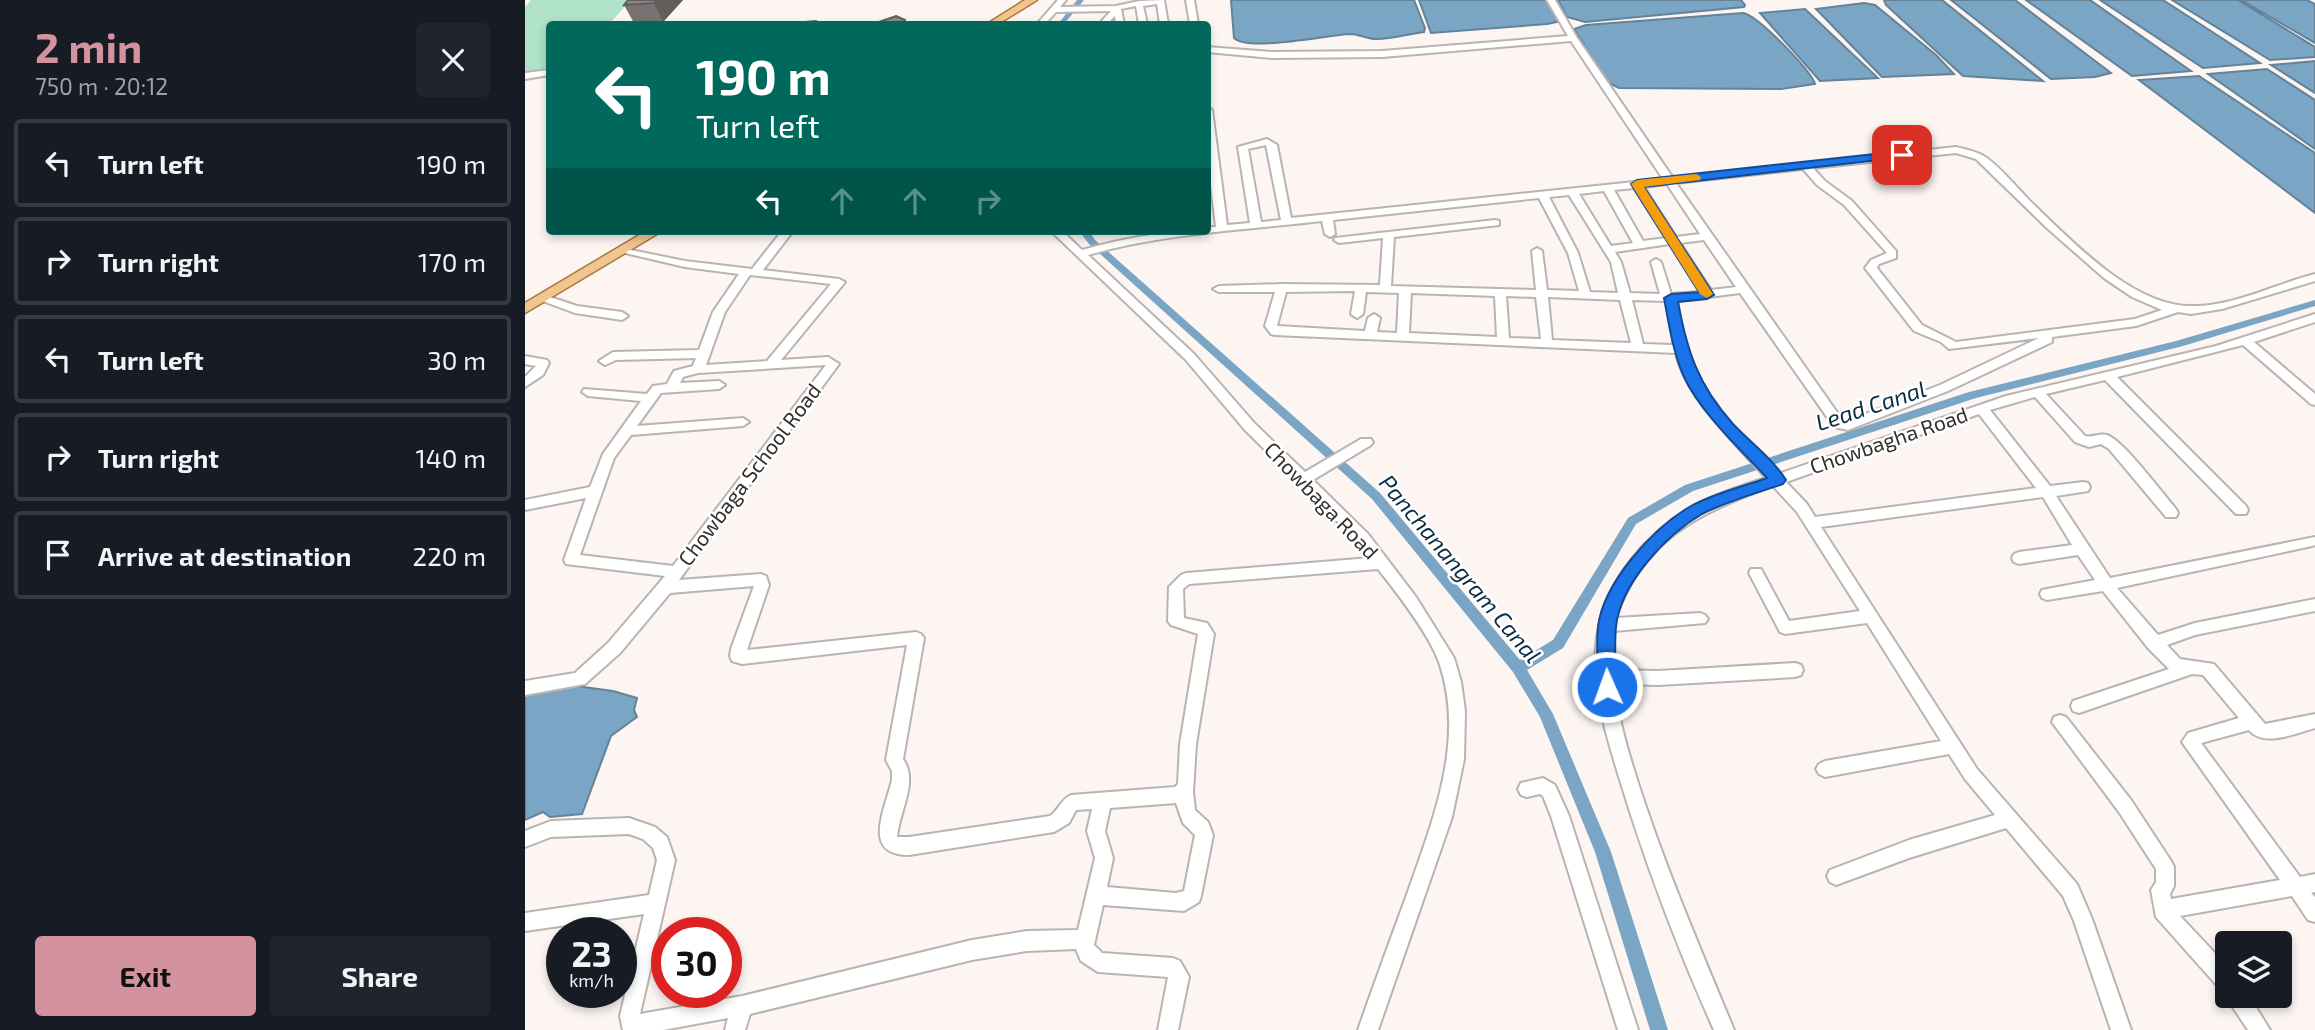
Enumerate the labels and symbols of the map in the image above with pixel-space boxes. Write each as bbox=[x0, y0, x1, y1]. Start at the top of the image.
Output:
pin bbox=[1872, 125, 1932, 185]
water label: Lead Canal bbox=[1812, 374, 1930, 436]
street label: Chowbaga School Road bbox=[672, 378, 825, 570]
street label: Chowbagha Road bbox=[1806, 401, 1971, 478]
street label: Chowbaga Road bbox=[1260, 436, 1384, 564]
water label: Panchanangram Canal bbox=[1374, 469, 1548, 668]
position arrow bbox=[1570, 650, 1644, 724]
speed limit sign: 30 bbox=[651, 917, 742, 1008]

